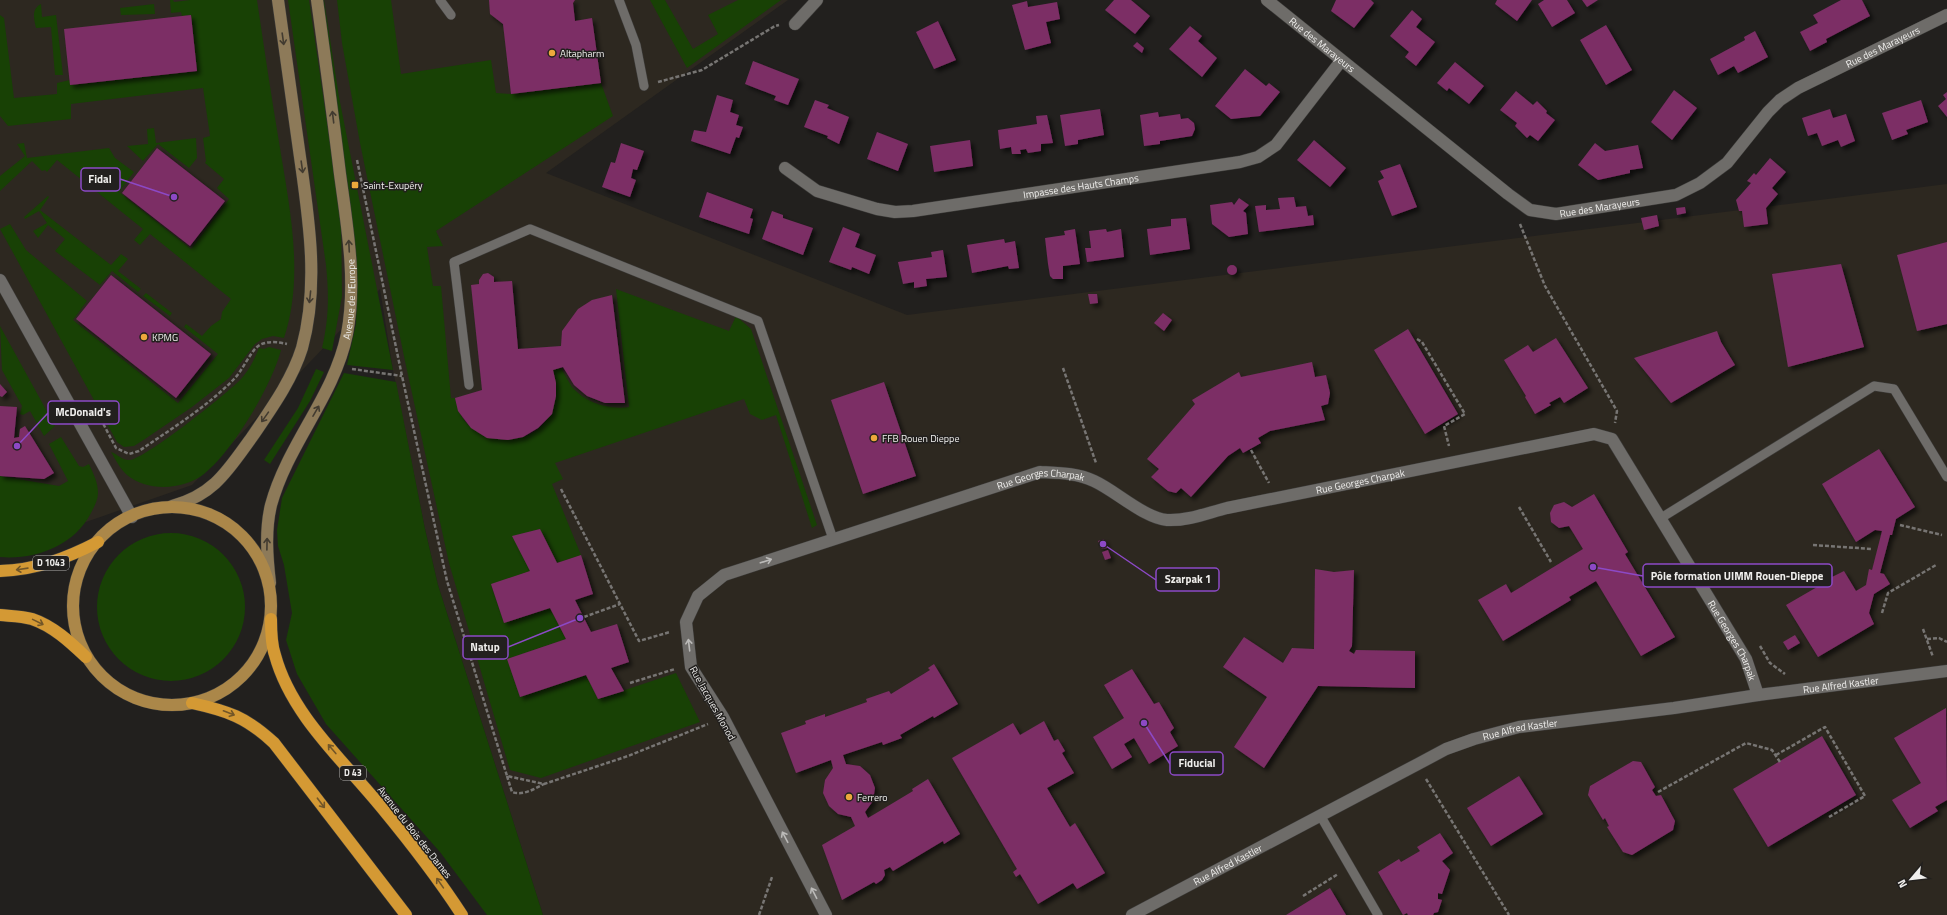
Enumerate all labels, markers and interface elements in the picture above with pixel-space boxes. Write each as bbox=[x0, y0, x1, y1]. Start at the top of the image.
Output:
street label: Rue des Marayeurs bbox=[1286, 14, 1359, 76]
street label: Rue des Marayeurs bbox=[1843, 22, 1923, 72]
one-way arrow bbox=[279, 32, 287, 45]
place label: Altapharm bbox=[560, 46, 604, 61]
marker: Altapharm bbox=[547, 48, 557, 58]
one-way arrow bbox=[329, 110, 337, 123]
one-way arrow bbox=[298, 160, 306, 173]
callout: Fidal bbox=[81, 168, 120, 191]
street label: Impasse des Hauts Champs bbox=[1022, 170, 1140, 202]
text: Fidal bbox=[88, 171, 112, 187]
place label: Saint-Exupéry bbox=[363, 178, 423, 193]
marker: Saint-Exupéry bbox=[350, 180, 360, 190]
street label: Rue des Marayeurs bbox=[1558, 194, 1641, 221]
one-way arrow bbox=[345, 239, 353, 252]
street label: Avenue de l'Europe bbox=[339, 259, 359, 341]
one-way arrow bbox=[306, 290, 314, 303]
place label: KPMG bbox=[152, 330, 178, 345]
marker: KPMG bbox=[139, 332, 149, 342]
callout: McDonald's bbox=[48, 401, 119, 424]
text: McDonald's bbox=[55, 404, 111, 420]
one-way arrow bbox=[313, 405, 321, 417]
one-way arrow bbox=[261, 411, 269, 422]
place label: FFB Rouen Dieppe bbox=[882, 431, 959, 446]
marker: FFB Rouen Dieppe bbox=[869, 433, 879, 443]
street label: Rue Georges Charpak bbox=[995, 465, 1086, 494]
street label: Rue Georges Charpak bbox=[1315, 465, 1406, 498]
one-way arrow bbox=[263, 538, 271, 551]
road number: D 1043 bbox=[33, 556, 69, 570]
one-way arrow bbox=[760, 557, 773, 564]
callout: Pôle formation UIMM Rouen-Dieppe bbox=[1643, 564, 1832, 587]
one-way arrow bbox=[16, 565, 29, 573]
callout: Szarpak 1 bbox=[1156, 568, 1219, 591]
text: Pôle formation UIMM Rouen-Dieppe bbox=[1651, 568, 1824, 584]
text: Szarpak 1 bbox=[1165, 571, 1211, 587]
street label: Rue Georges Charpak bbox=[1704, 597, 1760, 683]
one-way arrow bbox=[32, 619, 44, 626]
callout: Natup bbox=[463, 636, 508, 659]
text: Natup bbox=[470, 639, 500, 655]
one-way arrow bbox=[685, 639, 692, 652]
street label: Rue Jacques Monod bbox=[686, 663, 739, 743]
street label: Rue Alfred Kastler bbox=[1802, 673, 1880, 697]
one-way arrow bbox=[223, 710, 235, 718]
street label: Rue Alfred Kastler bbox=[1481, 715, 1559, 744]
one-way arrow bbox=[328, 744, 337, 754]
callout: Fiducial bbox=[1170, 752, 1223, 775]
text: Fiducial bbox=[1178, 755, 1216, 771]
road number: D 43 bbox=[340, 766, 366, 780]
street label: Avenue du Bois des Dames bbox=[374, 783, 456, 882]
place label: Ferrero bbox=[857, 790, 888, 805]
marker: Ferrero bbox=[844, 792, 854, 802]
one-way arrow bbox=[316, 797, 325, 808]
one-way arrow bbox=[781, 831, 788, 843]
street label: Rue Alfred Kastler bbox=[1191, 840, 1265, 889]
north arrow bbox=[1891, 859, 1931, 899]
text: N bbox=[1893, 877, 1911, 891]
one-way arrow bbox=[436, 878, 444, 889]
one-way arrow bbox=[810, 887, 818, 899]

